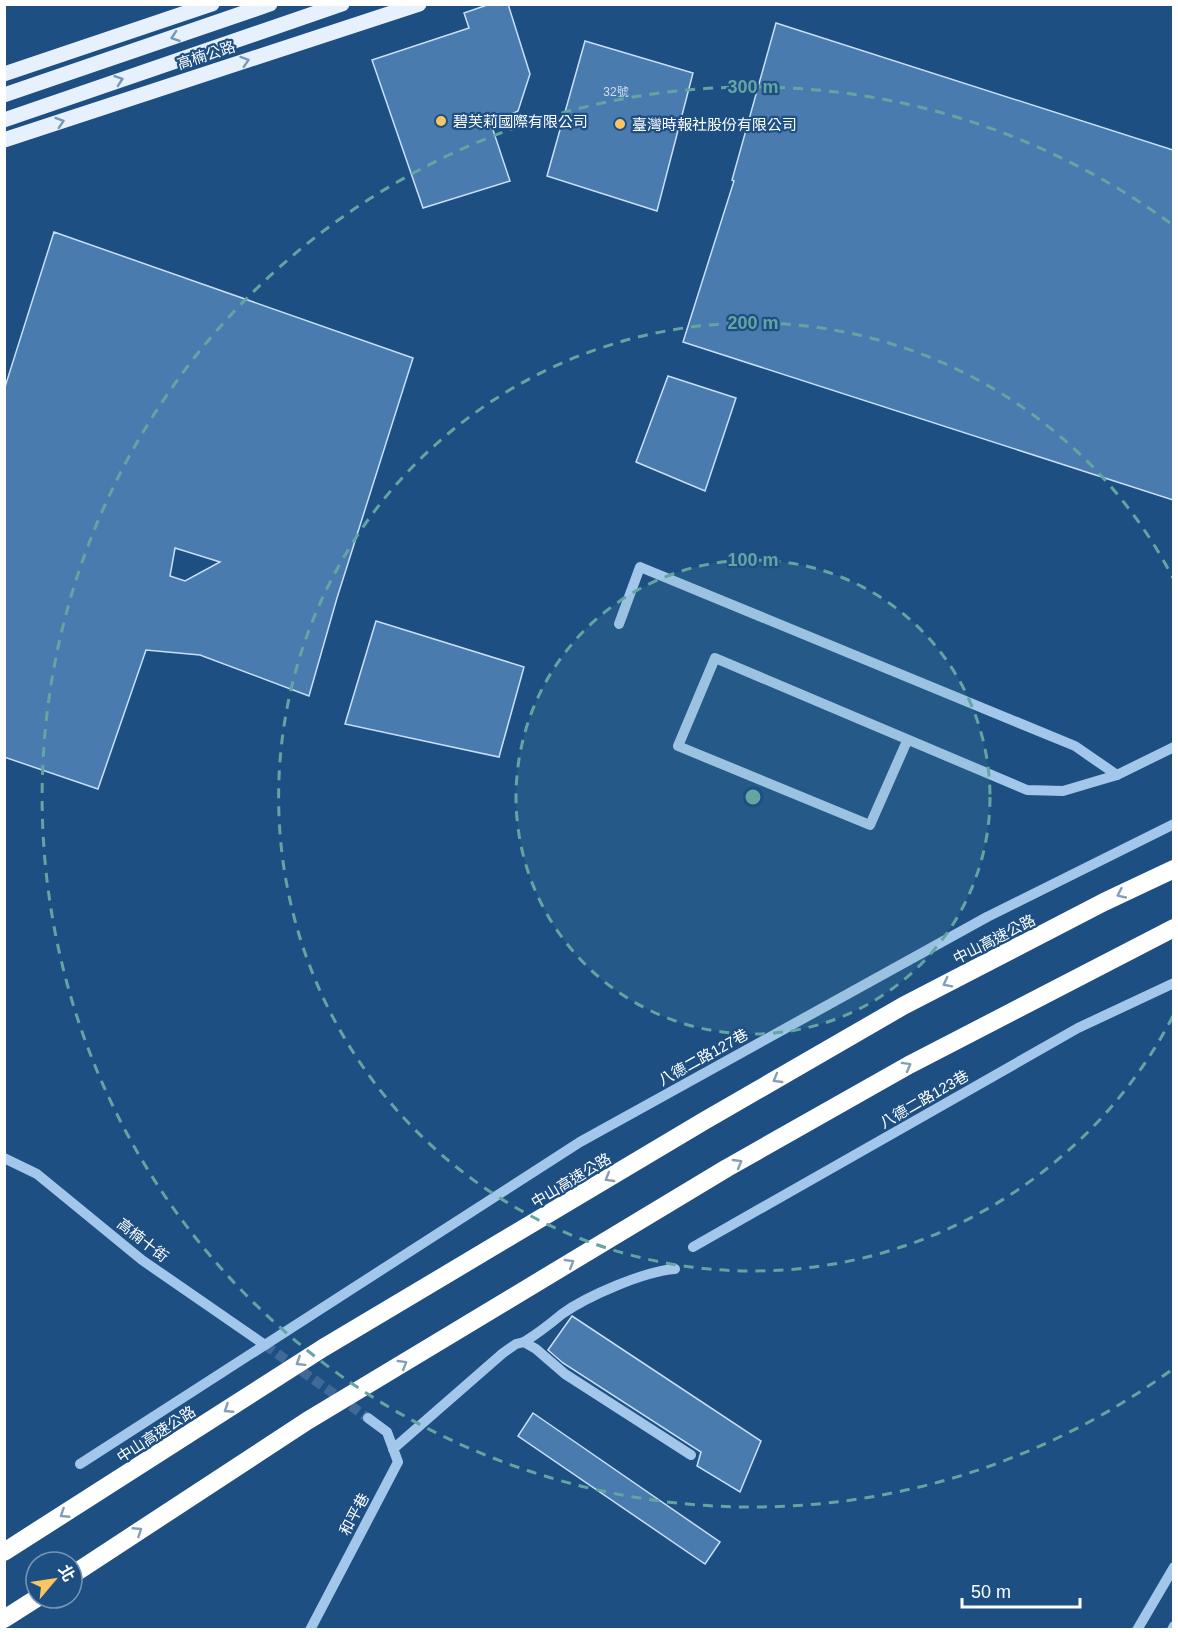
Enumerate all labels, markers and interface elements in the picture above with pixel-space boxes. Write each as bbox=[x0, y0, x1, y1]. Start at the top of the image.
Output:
one-way arrow bbox=[170, 30, 181, 42]
street label: 高楠公路 bbox=[175, 38, 237, 72]
one-way arrow bbox=[240, 56, 250, 68]
one-way arrow bbox=[114, 75, 124, 88]
text: 300 m bbox=[727, 77, 779, 97]
house number: 32號 bbox=[603, 85, 629, 99]
place label: 碧芙莉國際有限公司 bbox=[453, 113, 588, 130]
marker: 碧芙莉國際有限公司 bbox=[434, 114, 448, 128]
one-way arrow bbox=[54, 116, 65, 129]
place label: 臺灣時報社股份有限公司 bbox=[632, 116, 797, 133]
marker: 臺灣時報社股份有限公司 bbox=[613, 117, 627, 131]
text: 200 m bbox=[727, 313, 779, 333]
text: 100 m bbox=[727, 550, 779, 570]
centre of rings bbox=[743, 787, 763, 807]
one-way arrow bbox=[1116, 887, 1127, 899]
street label: 中山高速公路 bbox=[950, 911, 1038, 967]
one-way arrow bbox=[942, 976, 953, 988]
street label: 八德二路127巷 bbox=[655, 1025, 751, 1089]
one-way arrow bbox=[901, 1062, 911, 1073]
street label: 八德二路123巷 bbox=[876, 1067, 972, 1131]
one-way arrow bbox=[773, 1072, 783, 1083]
street label: 中山高速公路 bbox=[528, 1150, 614, 1210]
one-way arrow bbox=[732, 1158, 742, 1170]
one-way arrow bbox=[605, 1170, 615, 1182]
street label: 高楠十街 bbox=[114, 1215, 172, 1265]
one-way arrow bbox=[564, 1259, 574, 1270]
one-way arrow bbox=[296, 1355, 306, 1367]
one-way arrow bbox=[397, 1359, 407, 1371]
one-way arrow bbox=[223, 1401, 234, 1412]
street label: 中山高速公路 bbox=[114, 1402, 198, 1466]
street label: 和平巷 bbox=[336, 1490, 372, 1538]
one-way arrow bbox=[60, 1507, 70, 1519]
one-way arrow bbox=[132, 1528, 143, 1539]
north arrow bbox=[24, 1550, 84, 1610]
text: 北 bbox=[55, 1562, 78, 1584]
scale bar bbox=[962, 1571, 1080, 1609]
text: 50 m bbox=[971, 1582, 1011, 1602]

